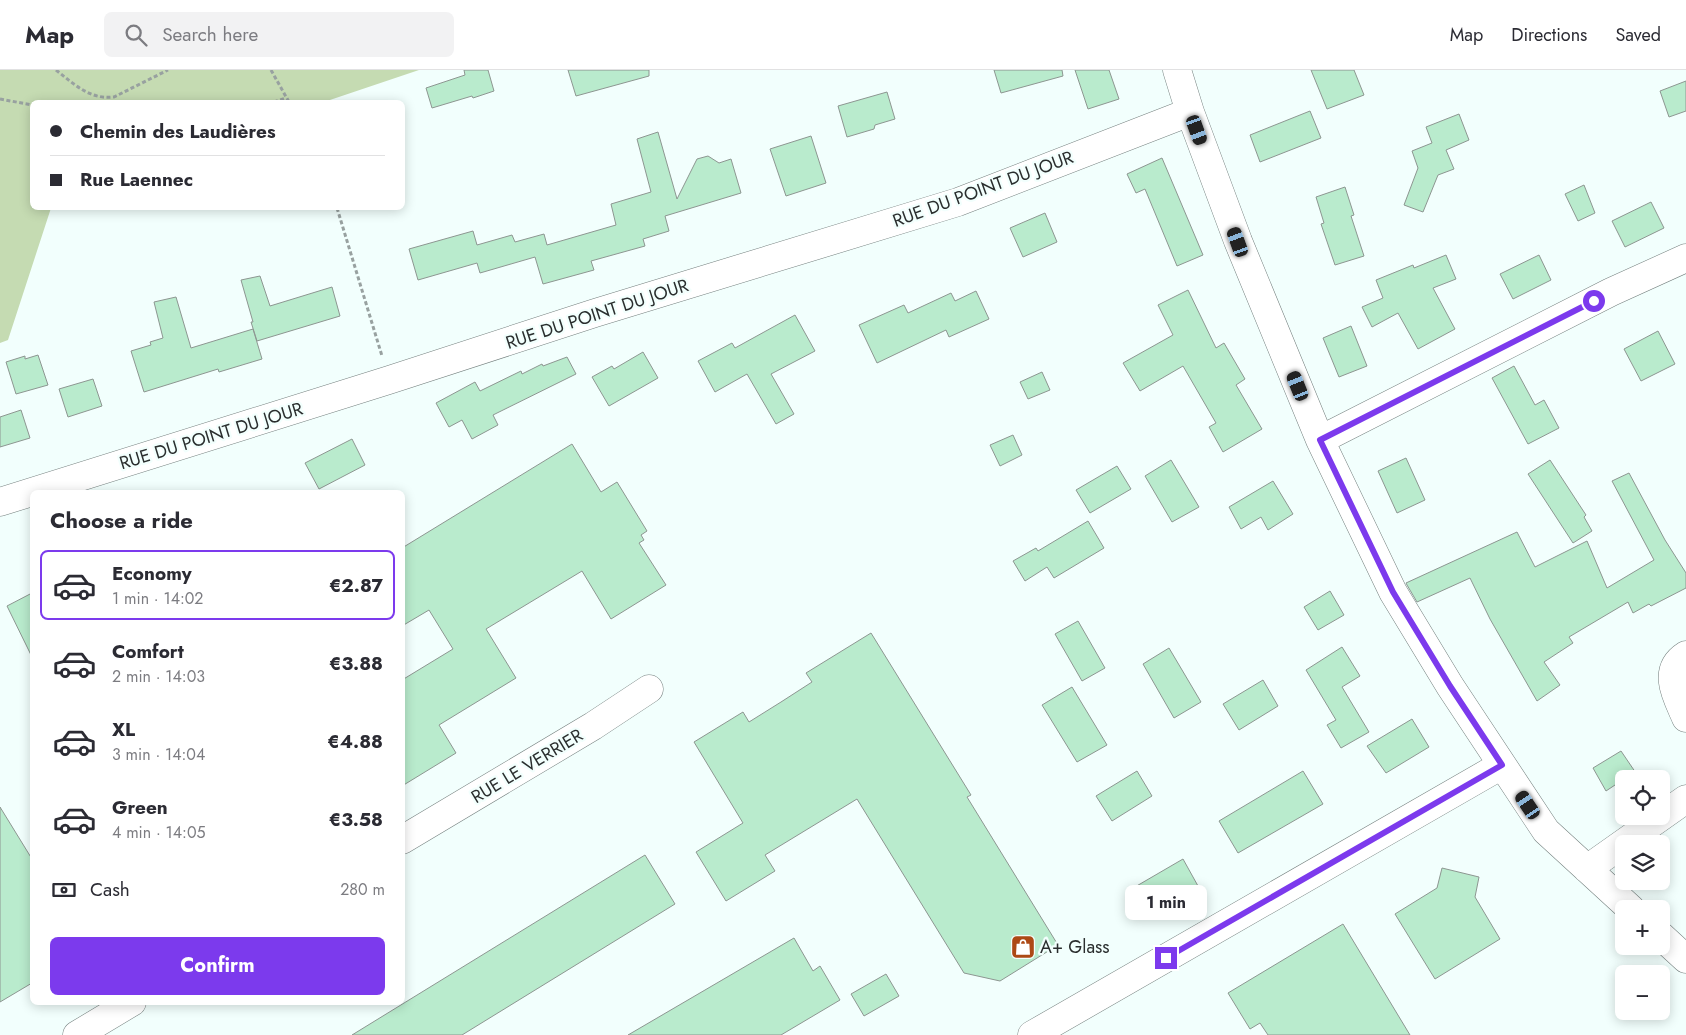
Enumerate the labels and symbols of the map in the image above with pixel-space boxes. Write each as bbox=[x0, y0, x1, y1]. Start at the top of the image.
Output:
car bbox=[1184, 113, 1209, 147]
street label: RUE DU POINT DU JOUR bbox=[889, 144, 1077, 234]
car bbox=[1225, 225, 1250, 259]
street label: RUE DU POINT DU JOUR bbox=[502, 272, 692, 356]
route start bbox=[1583, 290, 1605, 312]
car bbox=[1285, 369, 1310, 403]
street label: RUE DU POINT DU JOUR bbox=[116, 396, 306, 476]
street label: RUE LE VERRIER bbox=[466, 722, 588, 810]
car bbox=[1513, 788, 1542, 822]
callout: 1 min bbox=[1125, 886, 1207, 920]
shop icon: A+ Glass bbox=[1010, 934, 1036, 960]
place label: A+ Glass bbox=[1040, 934, 1110, 960]
route end bbox=[1155, 947, 1177, 969]

